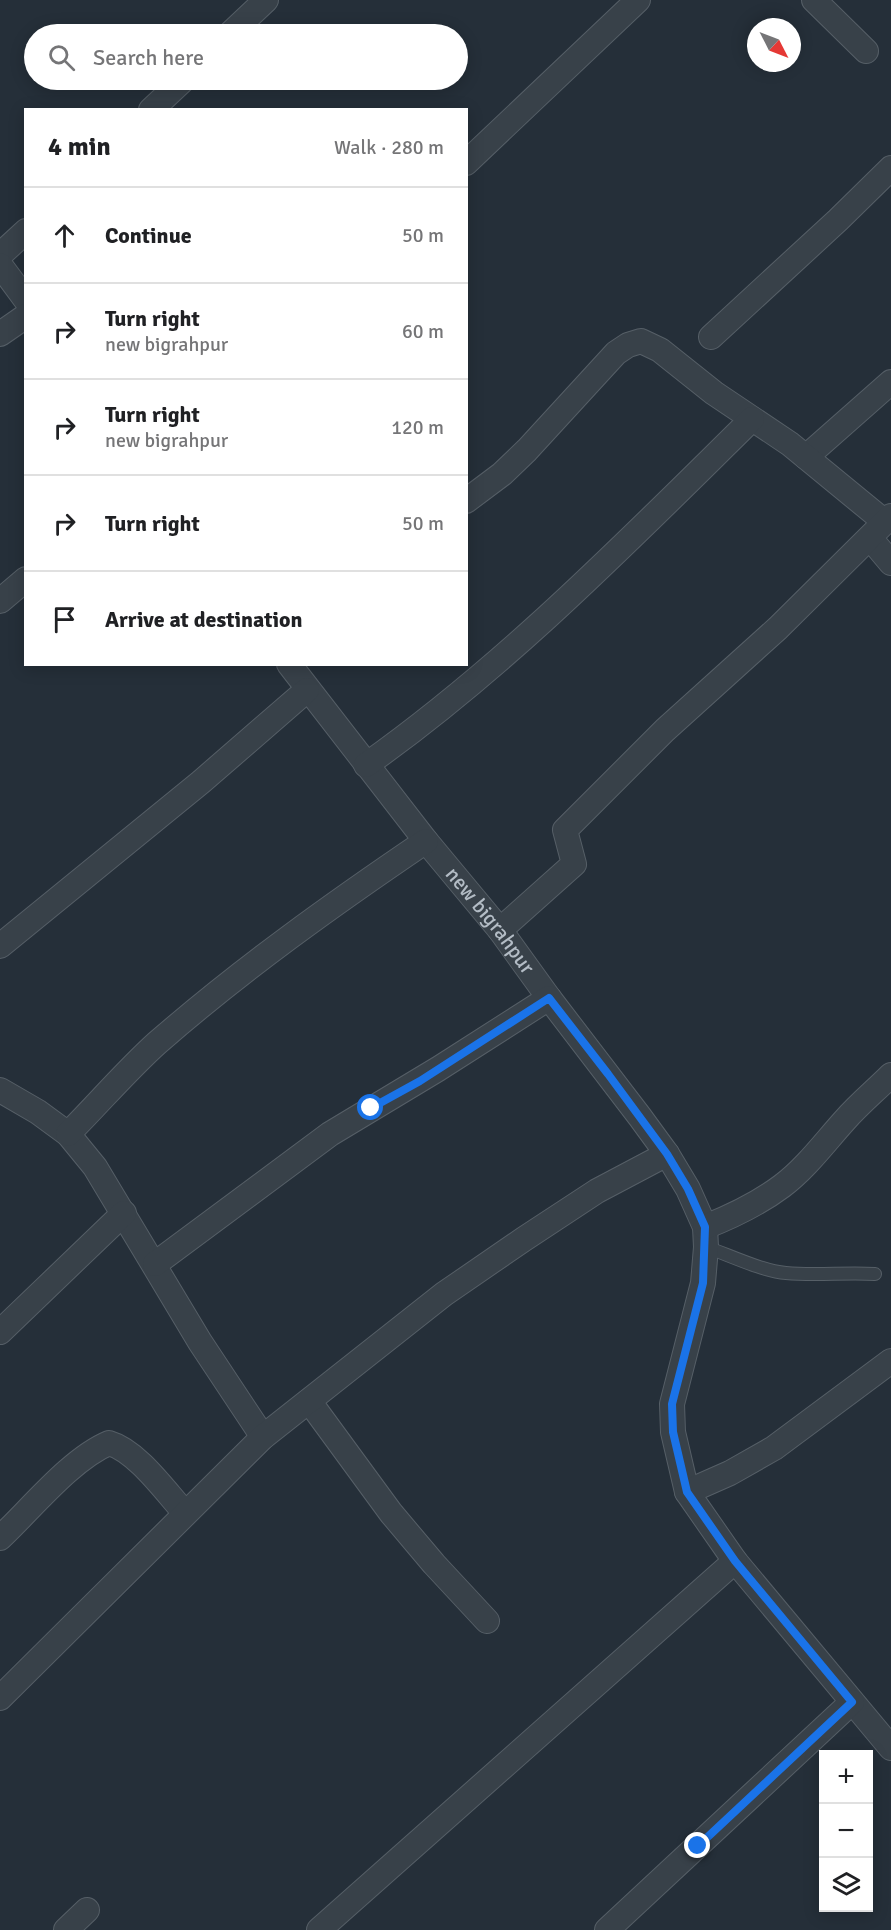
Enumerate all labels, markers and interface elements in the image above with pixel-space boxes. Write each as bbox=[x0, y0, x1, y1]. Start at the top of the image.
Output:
north arrow bbox=[747, 18, 801, 72]
search box bbox=[24, 24, 468, 90]
icon: search bbox=[45, 41, 78, 74]
text: Search here bbox=[93, 44, 204, 71]
text: 4 min bbox=[48, 131, 111, 163]
text: Walk · 280 m bbox=[334, 135, 444, 160]
icon: ahead bbox=[48, 219, 81, 252]
text: Continue bbox=[105, 222, 192, 249]
text: 50 m bbox=[402, 223, 444, 248]
text: Turn right bbox=[105, 305, 200, 332]
icon: right bbox=[48, 315, 81, 348]
text: 60 m bbox=[402, 319, 444, 344]
text: new bigrahpur bbox=[105, 332, 228, 357]
text: Turn right bbox=[105, 401, 200, 428]
icon: right bbox=[48, 411, 81, 444]
text: 120 m bbox=[391, 415, 444, 440]
text: new bigrahpur bbox=[105, 428, 228, 453]
icon: right bbox=[48, 507, 81, 540]
text: Turn right bbox=[105, 510, 200, 537]
text: 50 m bbox=[402, 511, 444, 536]
icon: arrive bbox=[48, 603, 81, 636]
text: Arrive at destination bbox=[105, 606, 302, 633]
street label: new bigrahpur bbox=[440, 861, 541, 979]
route start bbox=[357, 1094, 383, 1120]
map controls bbox=[819, 1750, 873, 1912]
button: + bbox=[819, 1750, 873, 1804]
button: − bbox=[819, 1804, 873, 1858]
route end bbox=[684, 1832, 710, 1858]
button: layers bbox=[819, 1858, 873, 1912]

